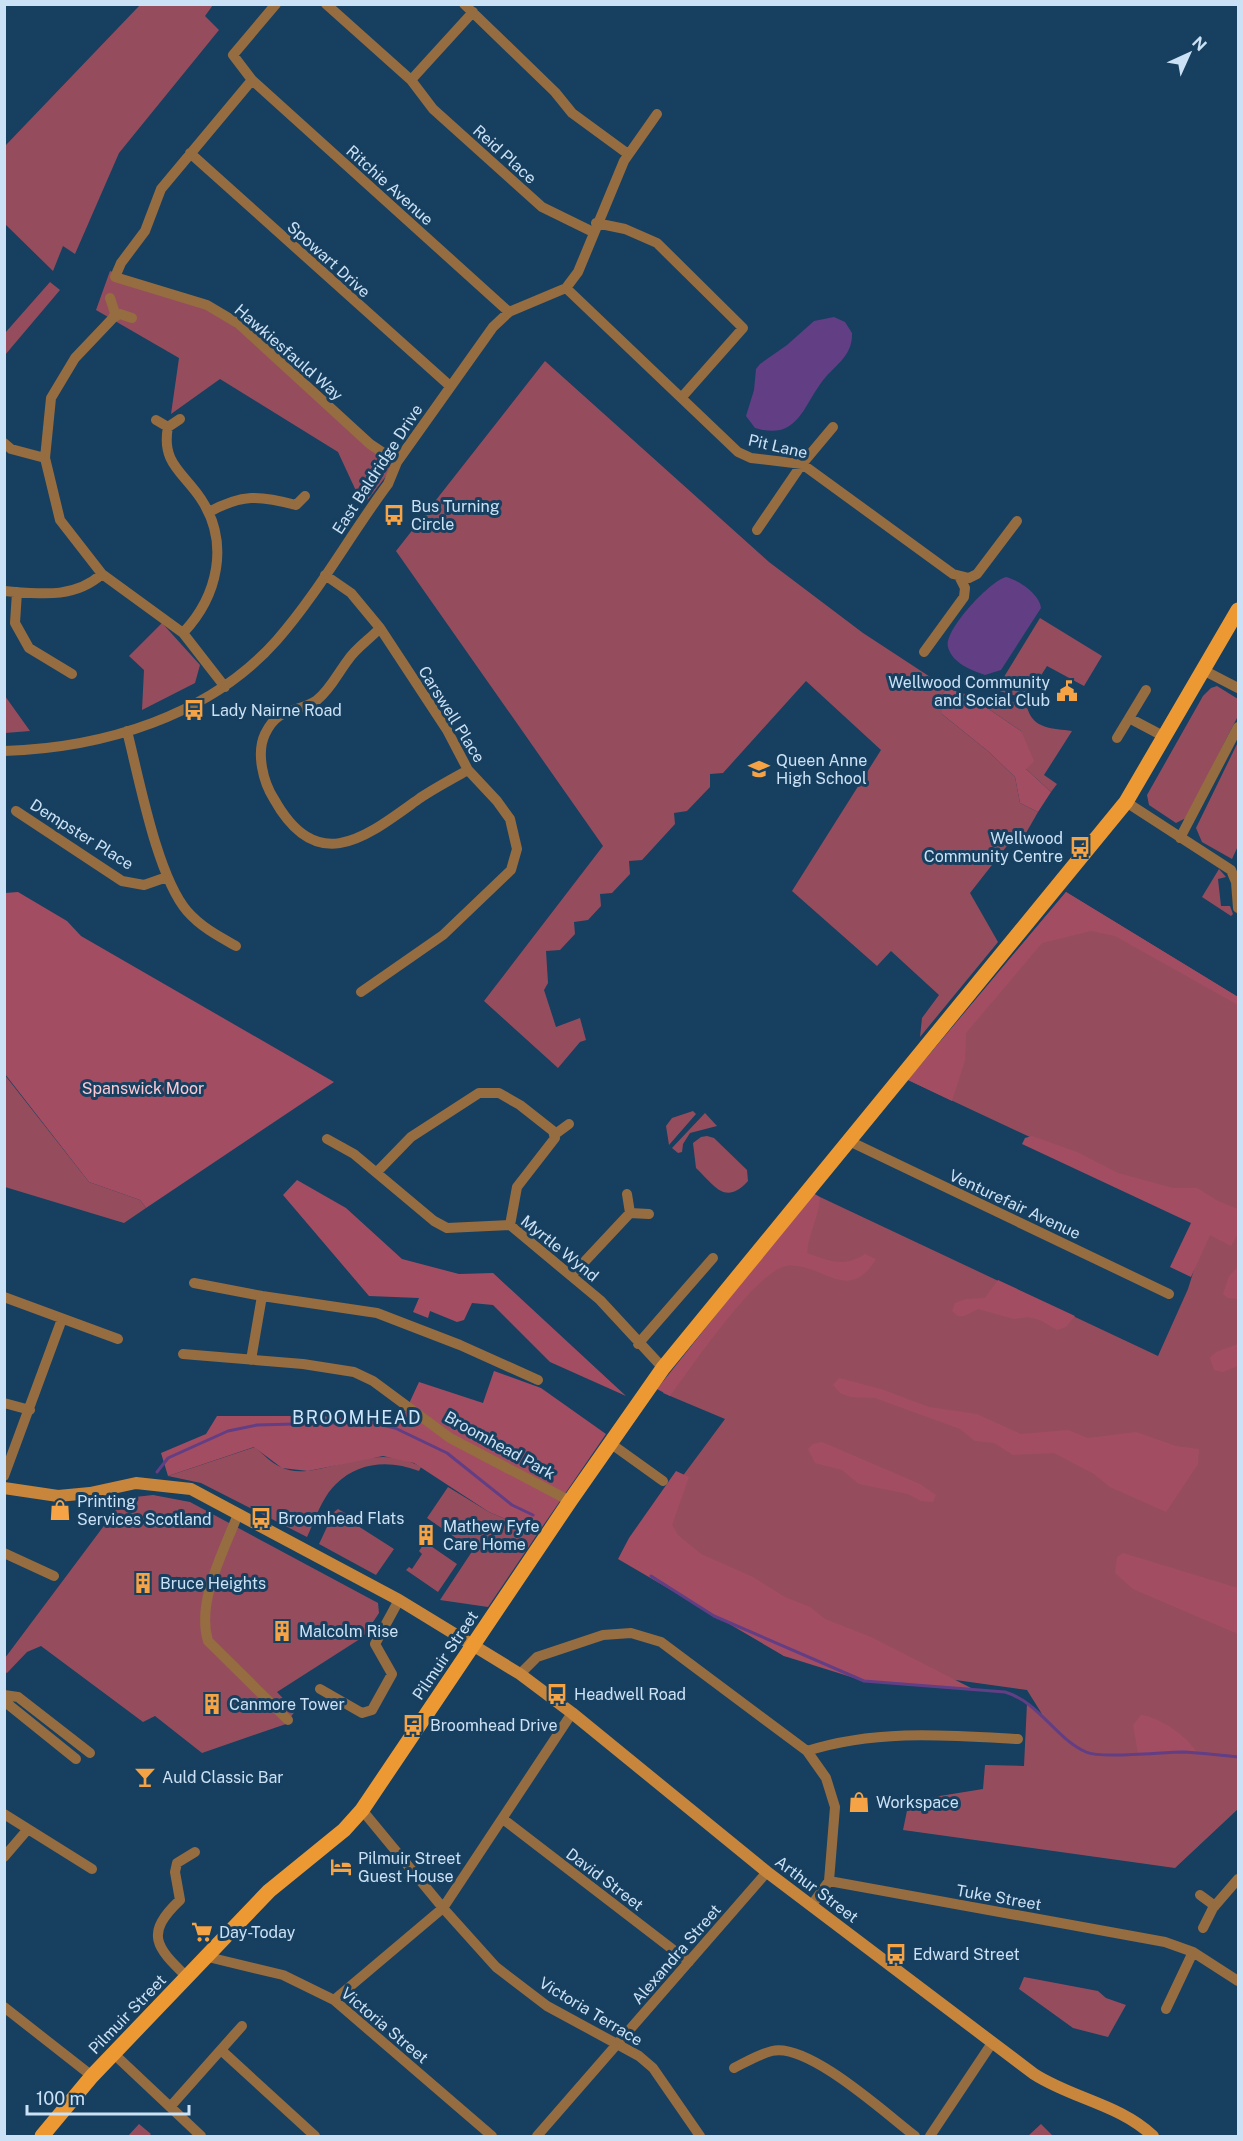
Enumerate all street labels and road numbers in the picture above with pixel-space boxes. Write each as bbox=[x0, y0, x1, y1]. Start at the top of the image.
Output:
street label: Reid Place bbox=[469, 121, 540, 188]
street label: Ritchie Avenue bbox=[342, 141, 437, 229]
street label: Spowart Drive bbox=[283, 217, 374, 301]
street label: Hawkiesfauld Way bbox=[231, 300, 347, 405]
street label: East Baldridge Drive bbox=[328, 401, 426, 538]
street label: Pit Lane bbox=[746, 430, 809, 463]
street label: Carswell Place bbox=[414, 662, 489, 766]
street label: Dempster Place bbox=[27, 795, 137, 874]
street label: Venturefair Avenue bbox=[946, 1166, 1084, 1243]
street label: Myrtle Wynd bbox=[517, 1211, 602, 1286]
street label: Broomhead Park bbox=[441, 1407, 558, 1484]
street label: Pilmuir Street bbox=[409, 1607, 482, 1703]
street label: David Street bbox=[562, 1844, 647, 1915]
street label: Arthur Street bbox=[771, 1852, 862, 1927]
street label: Tuke Street bbox=[955, 1881, 1043, 1914]
street label: Alexandra Street bbox=[628, 1900, 725, 2008]
street label: Pilmuir Street bbox=[85, 1971, 170, 2058]
street label: Victoria Terrace bbox=[536, 1973, 646, 2050]
street label: Victoria Street bbox=[337, 1983, 432, 2067]

